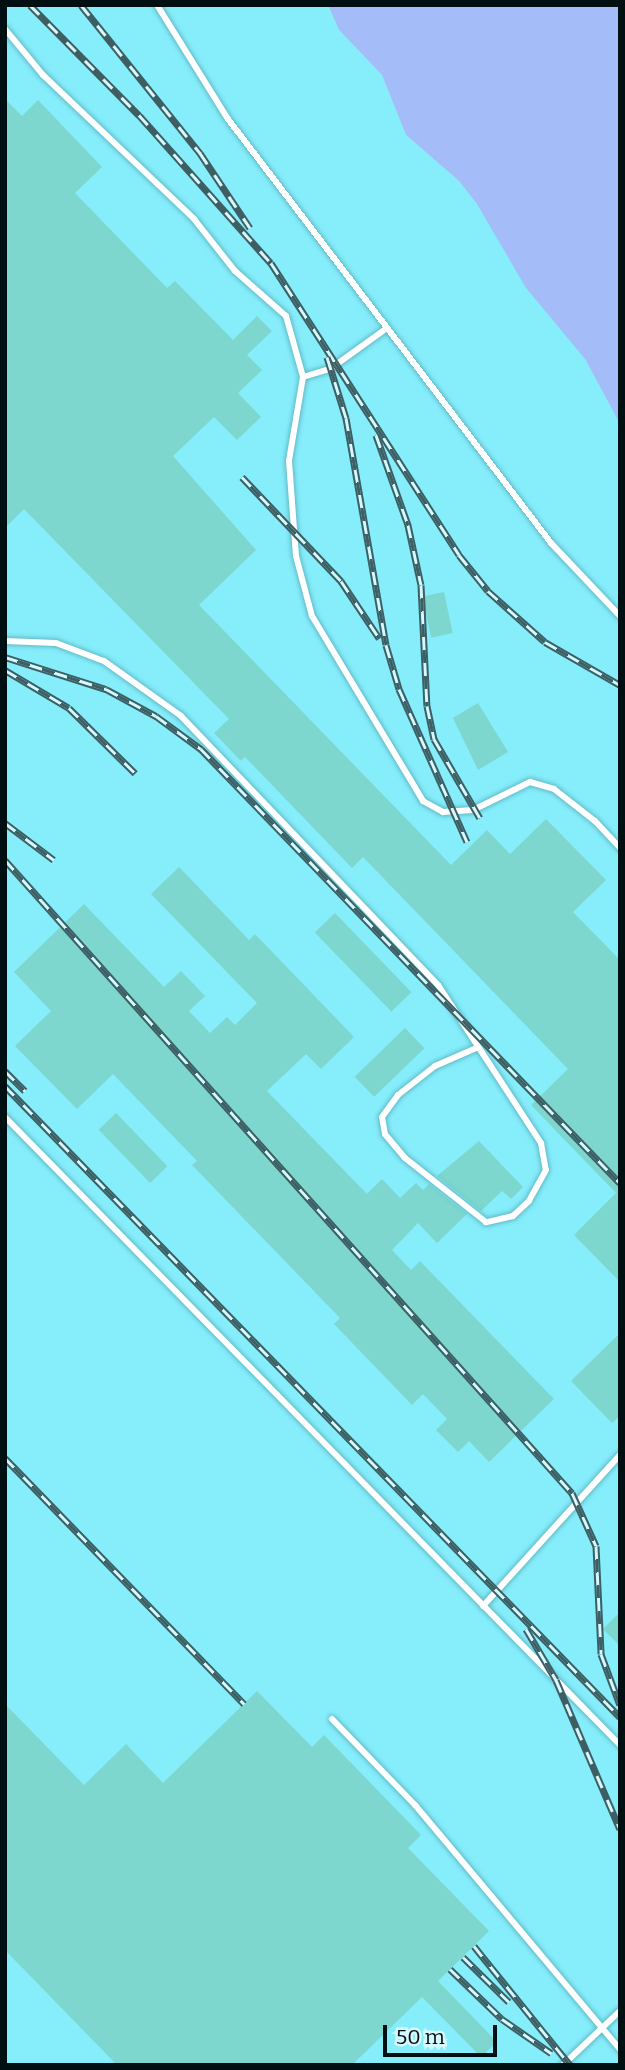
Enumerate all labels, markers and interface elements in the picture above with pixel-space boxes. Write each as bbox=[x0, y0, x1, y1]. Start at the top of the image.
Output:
scale bar bbox=[387, 2010, 501, 2054]
text: 50 m bbox=[396, 2024, 445, 2050]

